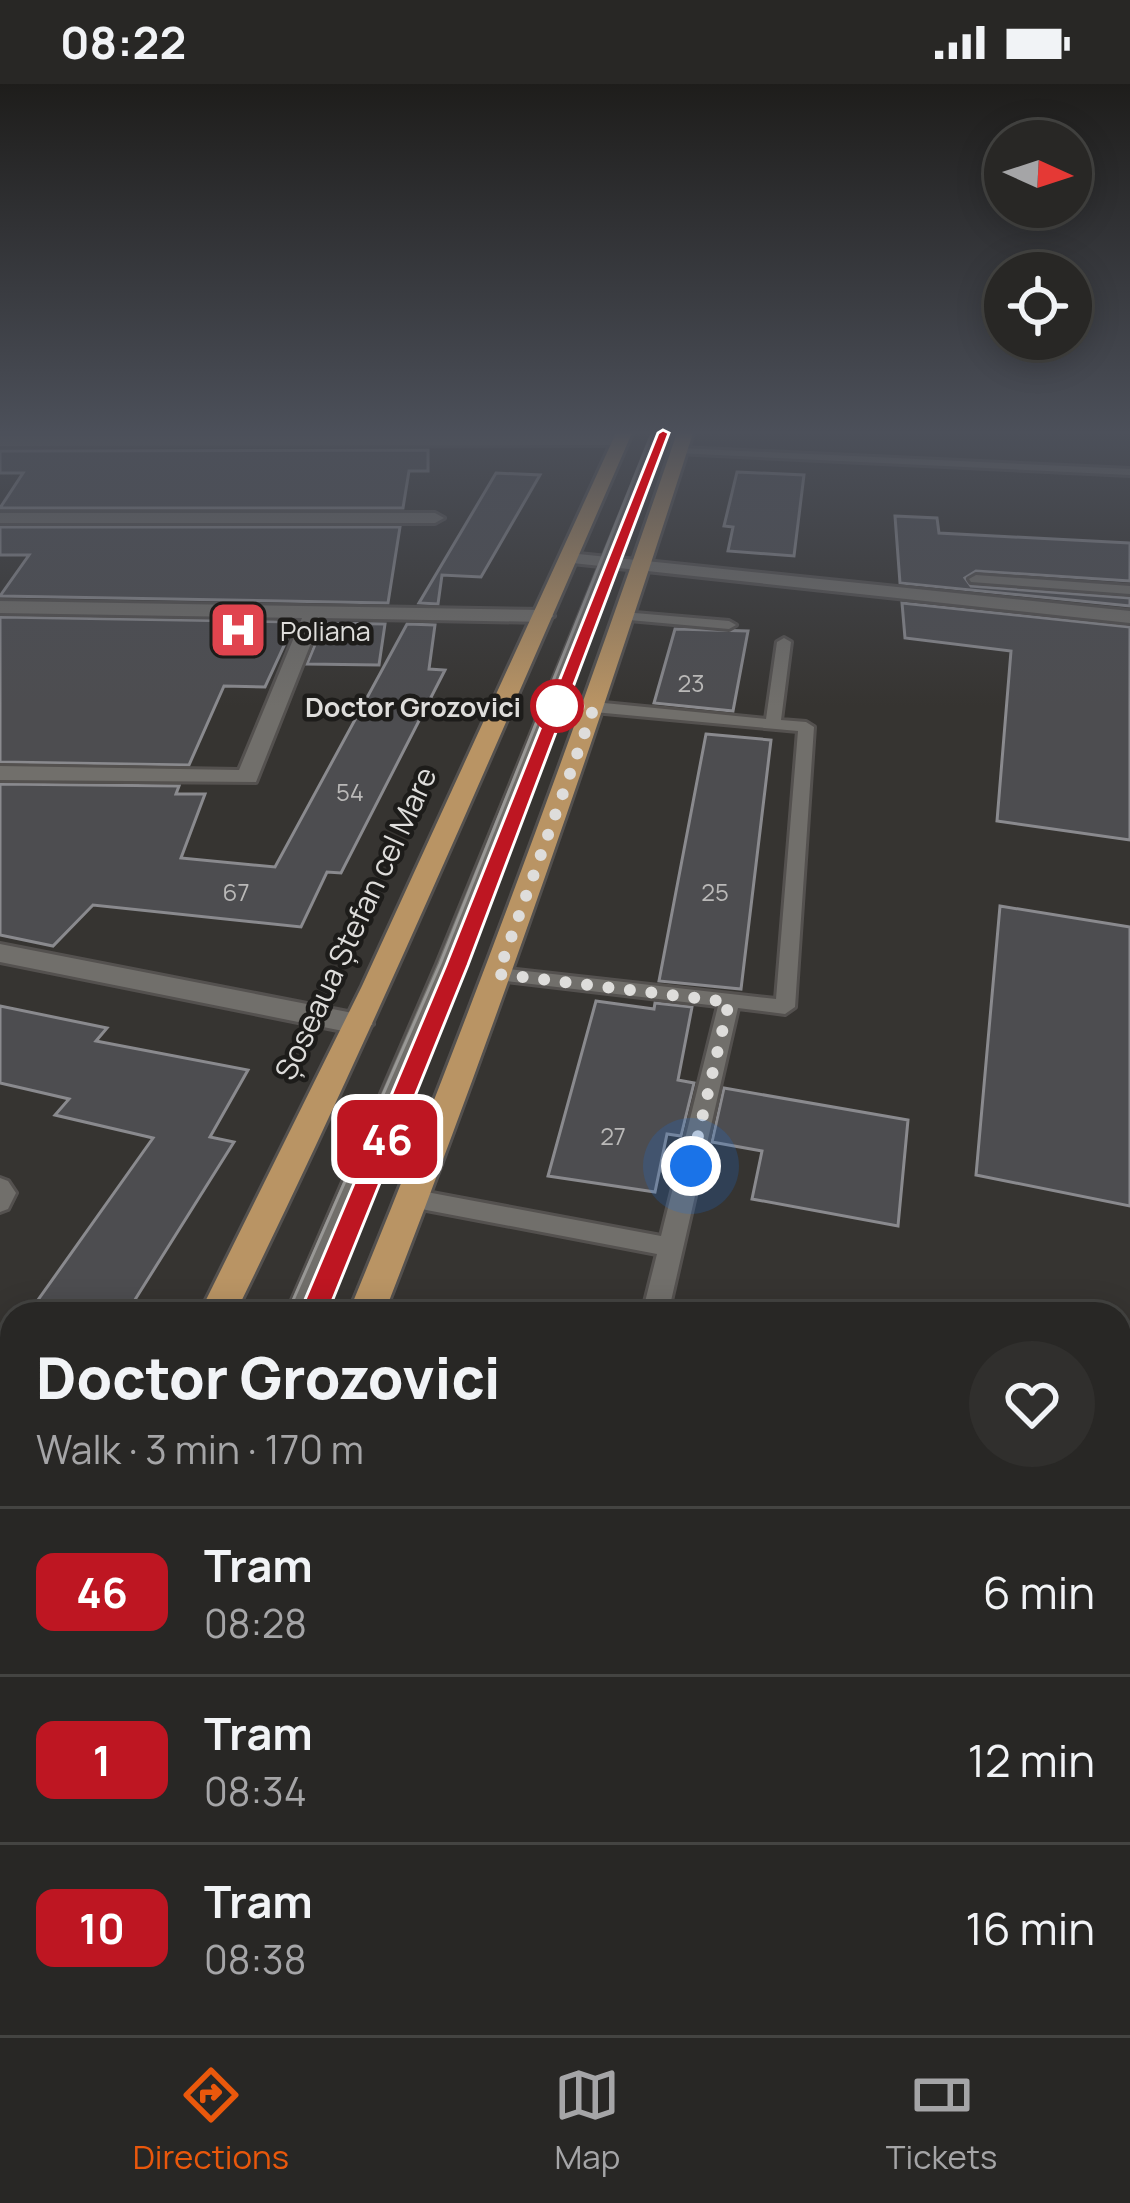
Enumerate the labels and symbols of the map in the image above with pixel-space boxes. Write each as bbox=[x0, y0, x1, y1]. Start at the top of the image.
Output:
north arrow bbox=[984, 120, 1092, 228]
hospital icon: Poliana bbox=[207, 599, 269, 661]
place label: Poliana bbox=[280, 612, 371, 649]
house number: 23 bbox=[678, 666, 704, 699]
marker: Doctor Grozovici bbox=[532, 681, 582, 731]
place label: Doctor Grozovici bbox=[305, 688, 521, 725]
street label: Șoseaua Ștefan cel Mare bbox=[264, 760, 446, 1086]
house number: 54 bbox=[336, 775, 364, 808]
house number: 67 bbox=[223, 875, 249, 908]
house number: 25 bbox=[701, 875, 729, 908]
line badge: 46 bbox=[333, 1100, 441, 1178]
house number: 27 bbox=[600, 1119, 626, 1152]
your location bbox=[661, 1136, 721, 1196]

